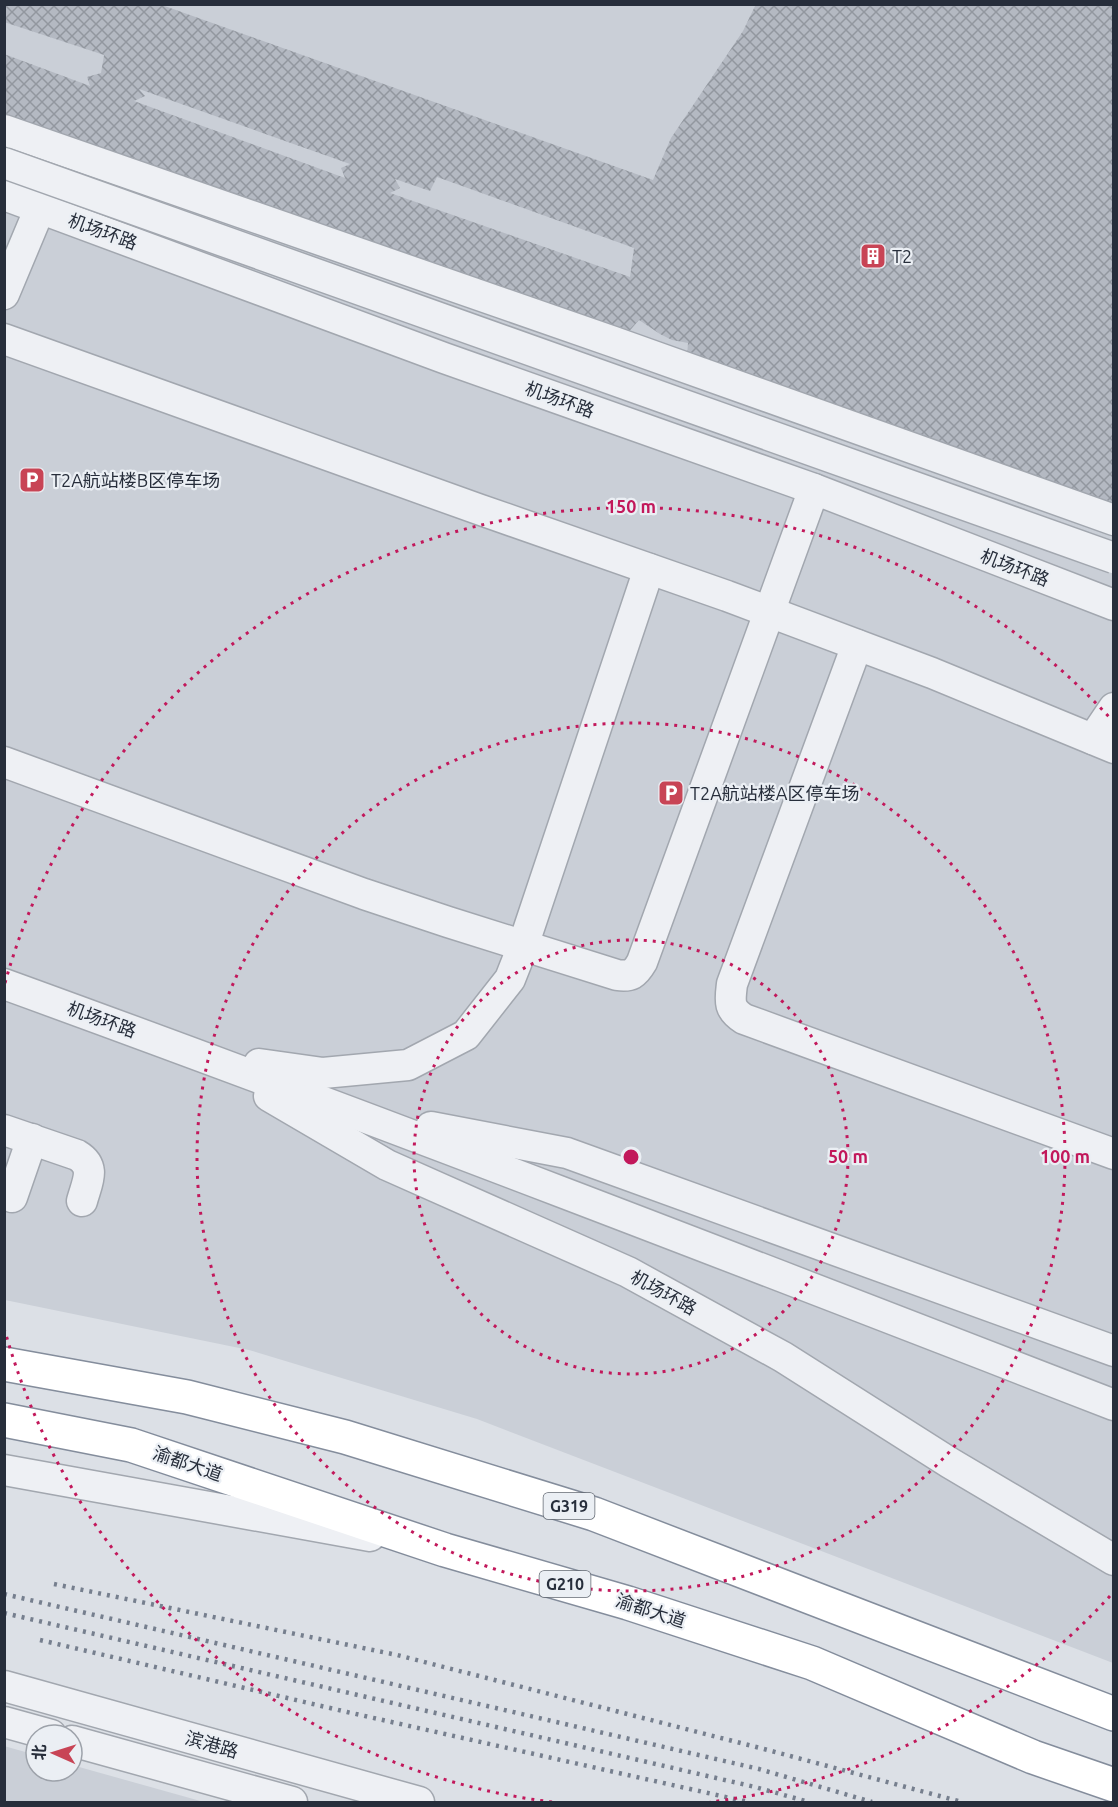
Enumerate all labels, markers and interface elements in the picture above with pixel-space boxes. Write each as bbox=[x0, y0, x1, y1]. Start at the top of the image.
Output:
street label: 机场环路 bbox=[66, 209, 140, 253]
building icon: T2 bbox=[858, 241, 888, 271]
place label: T2 bbox=[892, 246, 912, 266]
street label: 机场环路 bbox=[523, 377, 597, 421]
parking icon: T2A航站楼B区停车场 bbox=[17, 465, 47, 495]
place label: T2A航站楼B区停车场 bbox=[51, 470, 220, 490]
text: 150 m bbox=[606, 496, 656, 516]
street label: 机场环路 bbox=[978, 545, 1052, 589]
parking icon: T2A航站楼A区停车场 bbox=[656, 778, 686, 808]
place label: T2A航站楼A区停车场 bbox=[690, 783, 860, 803]
street label: 机场环路 bbox=[65, 997, 139, 1041]
text: 50 m bbox=[828, 1146, 868, 1166]
text: 100 m bbox=[1040, 1146, 1090, 1166]
centre of rings bbox=[621, 1147, 641, 1167]
street label: 机场环路 bbox=[628, 1266, 700, 1318]
street label: 渝都大道 bbox=[151, 1442, 225, 1484]
road number: G319 bbox=[544, 1493, 594, 1519]
road number: G210 bbox=[540, 1571, 590, 1597]
street label: 渝都大道 bbox=[614, 1589, 688, 1631]
north arrow bbox=[24, 1723, 84, 1783]
street label: 滨港路 bbox=[183, 1727, 241, 1761]
text: 北 bbox=[30, 1744, 48, 1761]

